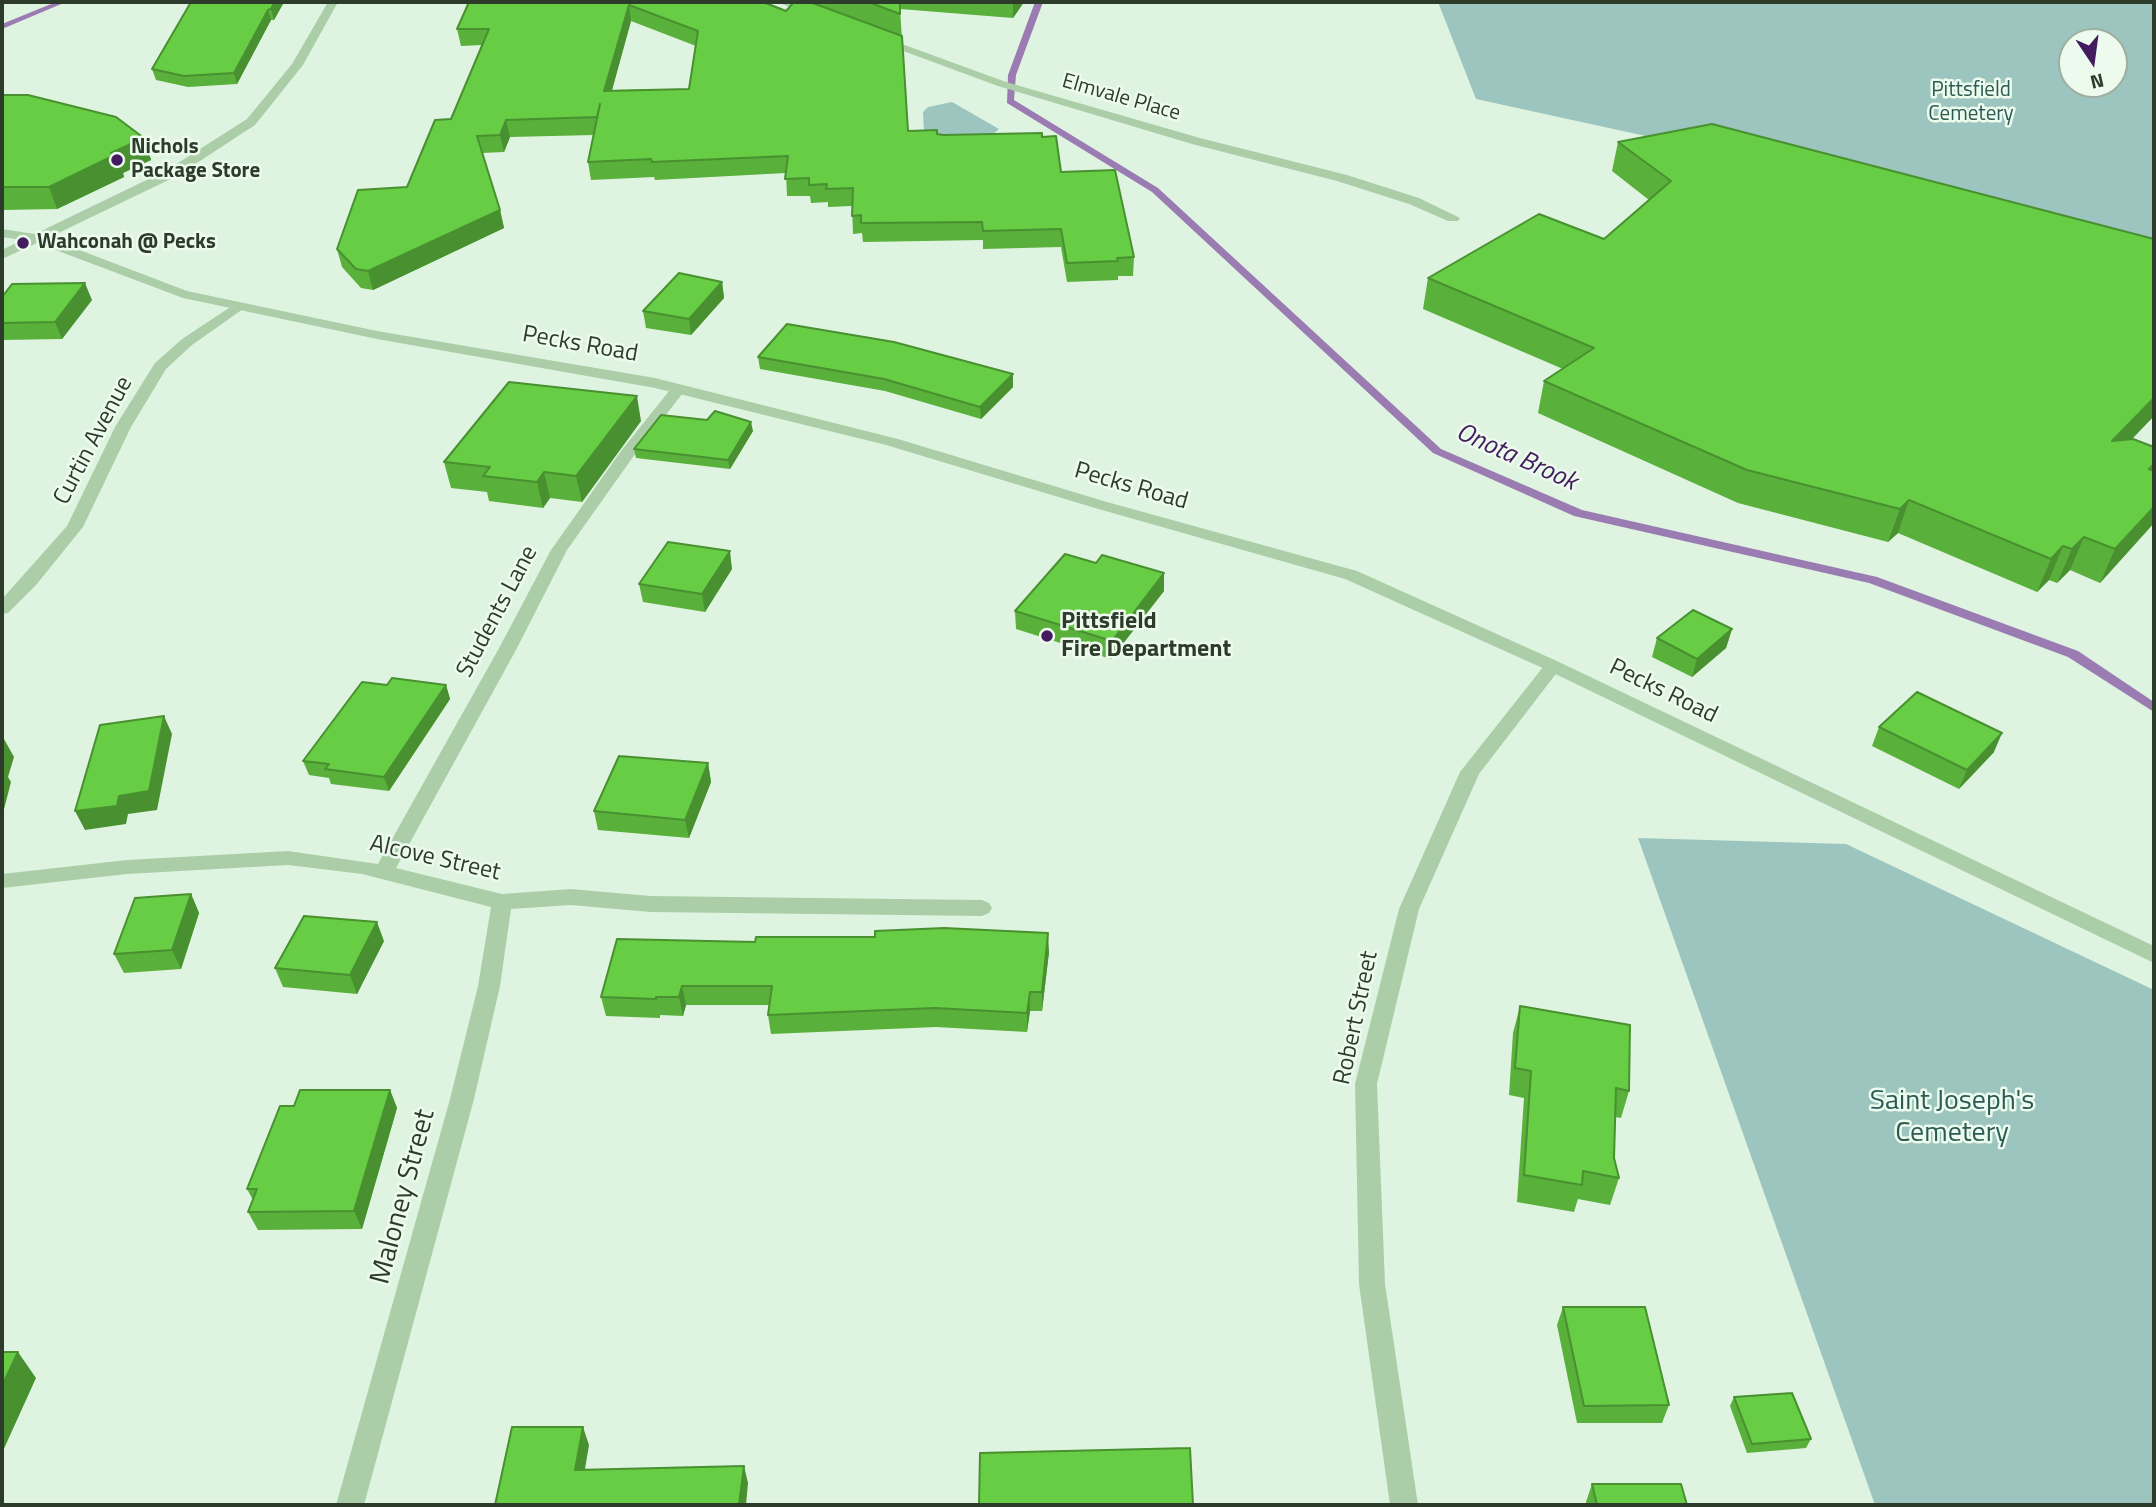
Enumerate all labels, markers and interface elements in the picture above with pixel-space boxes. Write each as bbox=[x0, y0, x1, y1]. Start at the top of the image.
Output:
north arrow bbox=[2058, 28, 2128, 98]
text: N bbox=[2088, 66, 2107, 98]
street label: Elmvale Place bbox=[1059, 69, 1183, 127]
park label: Pittsfield Cemetery bbox=[1928, 78, 2014, 128]
place label: Nichols Package Store bbox=[131, 135, 260, 185]
marker: Nichols Package Store bbox=[109, 152, 125, 168]
place label: Wahconah @ Pecks bbox=[37, 230, 216, 256]
marker: Wahconah @ Pecks bbox=[15, 235, 31, 251]
street label: Pecks Road bbox=[520, 321, 640, 369]
street label: Curtin Avenue bbox=[48, 372, 140, 510]
water label: Onota Brook bbox=[1451, 417, 1581, 499]
street label: Pecks Road bbox=[1071, 457, 1191, 517]
street label: Students Lane bbox=[451, 541, 545, 683]
place label: Pittsfield Fire Department bbox=[1061, 608, 1231, 664]
marker: Pittsfield Fire Department bbox=[1039, 628, 1055, 644]
street label: Pecks Road bbox=[1604, 653, 1722, 731]
street label: Alcove Street bbox=[367, 830, 503, 888]
street label: Robert Street bbox=[1329, 949, 1385, 1087]
park label: Saint Joseph's Cemetery bbox=[1870, 1085, 2034, 1151]
street label: Maloney Street bbox=[365, 1106, 443, 1288]

